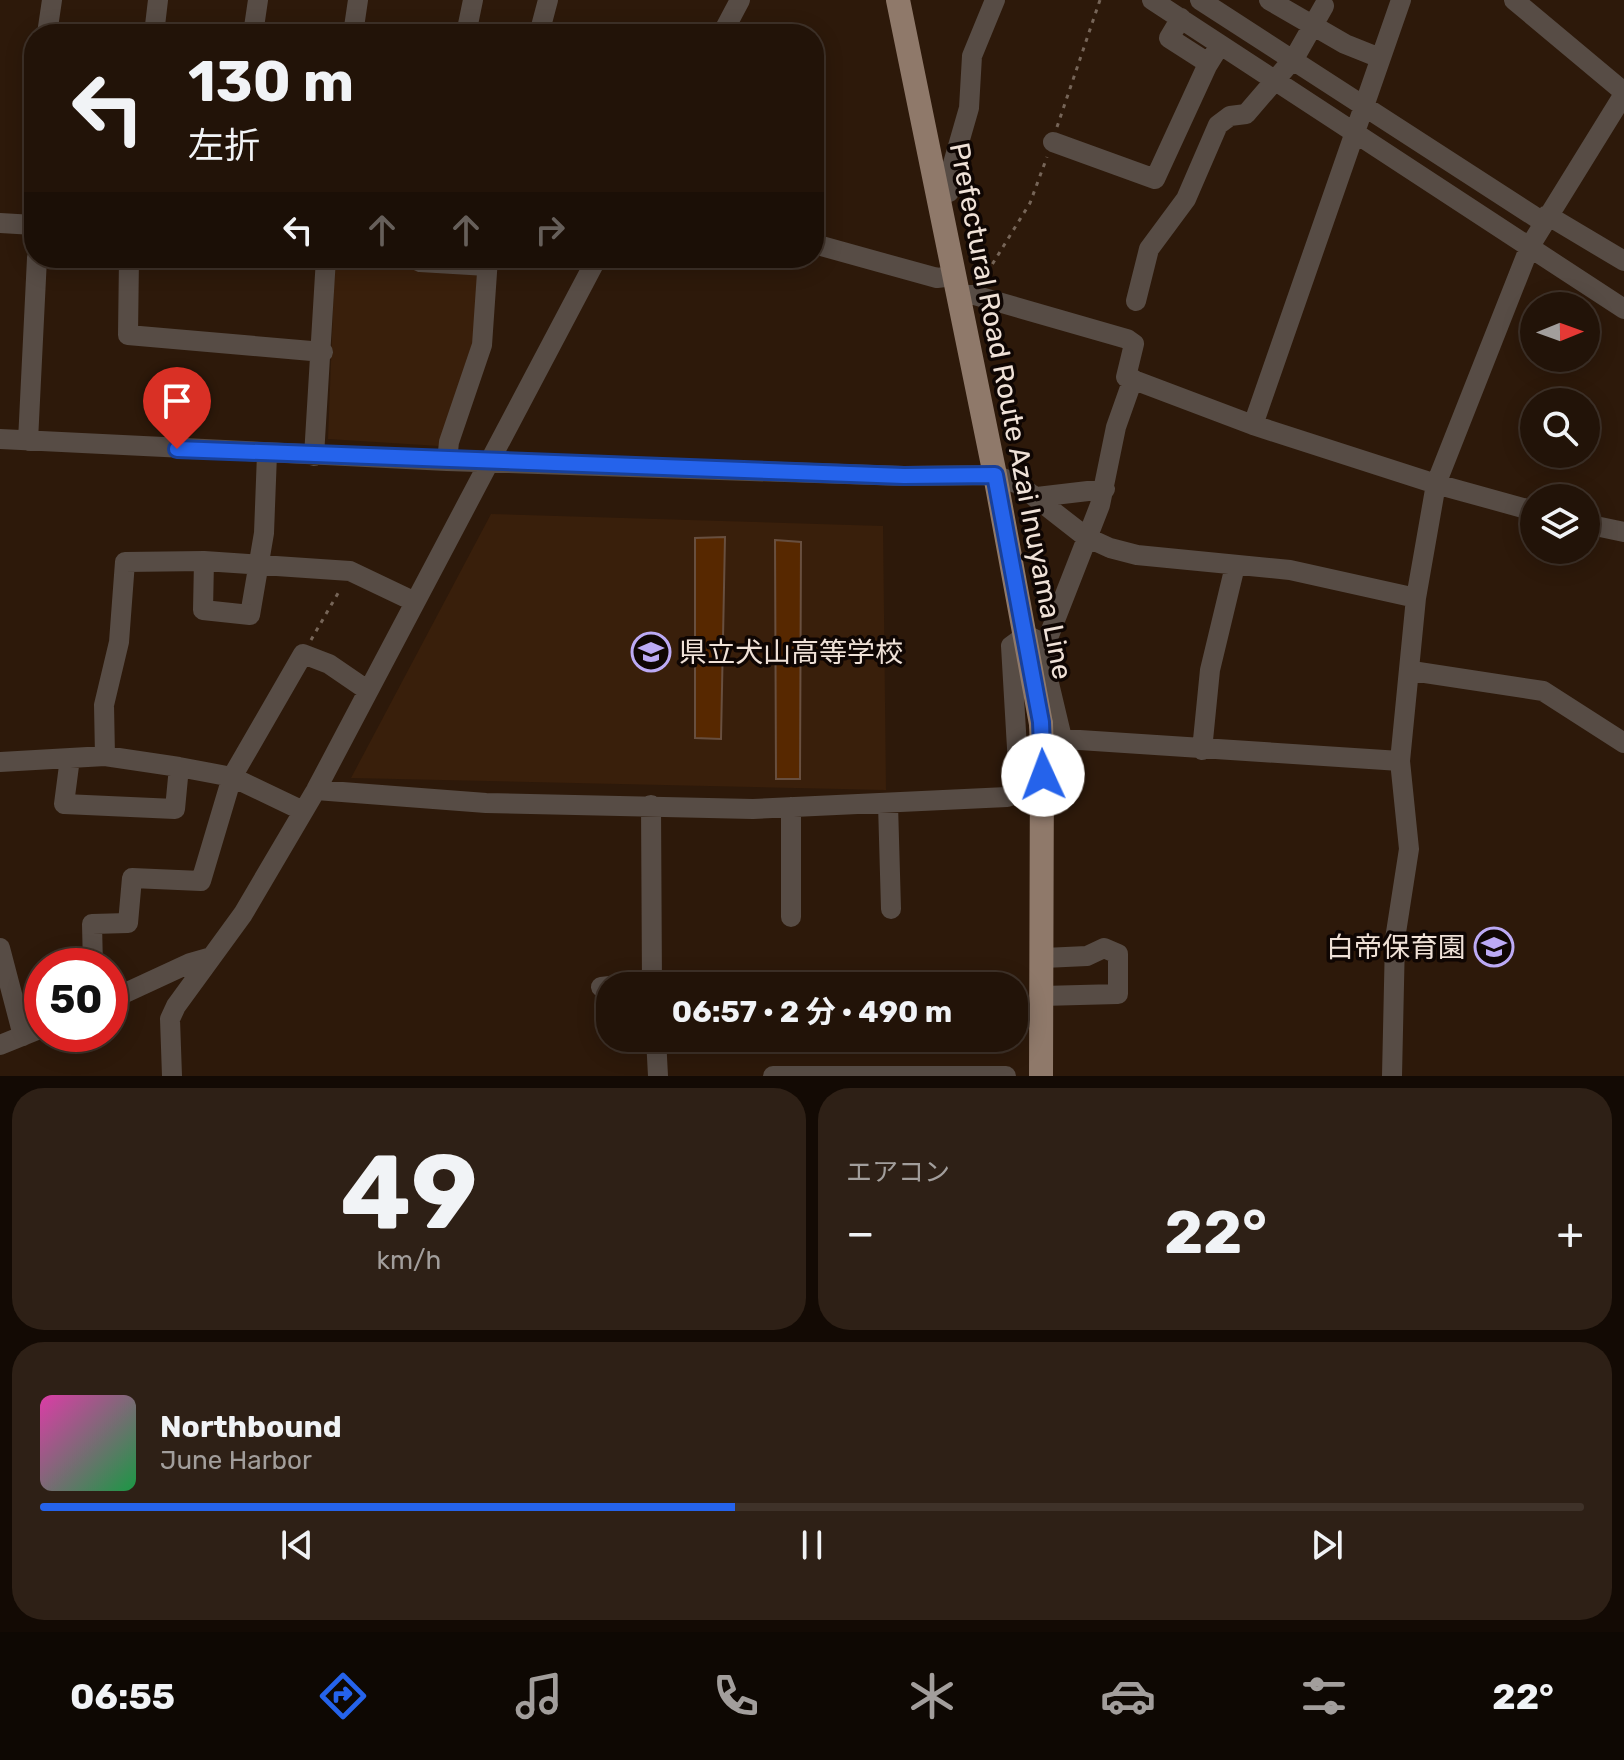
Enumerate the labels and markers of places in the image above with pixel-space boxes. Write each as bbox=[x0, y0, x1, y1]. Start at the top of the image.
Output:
pin bbox=[143, 367, 211, 449]
school or university icon: 県立犬山高等学校 bbox=[630, 631, 672, 673]
place label: 県立犬山高等学校 bbox=[679, 636, 903, 669]
school or university icon: 白帝保育園 bbox=[1473, 926, 1515, 968]
place label: 白帝保育園 bbox=[1326, 931, 1466, 964]

